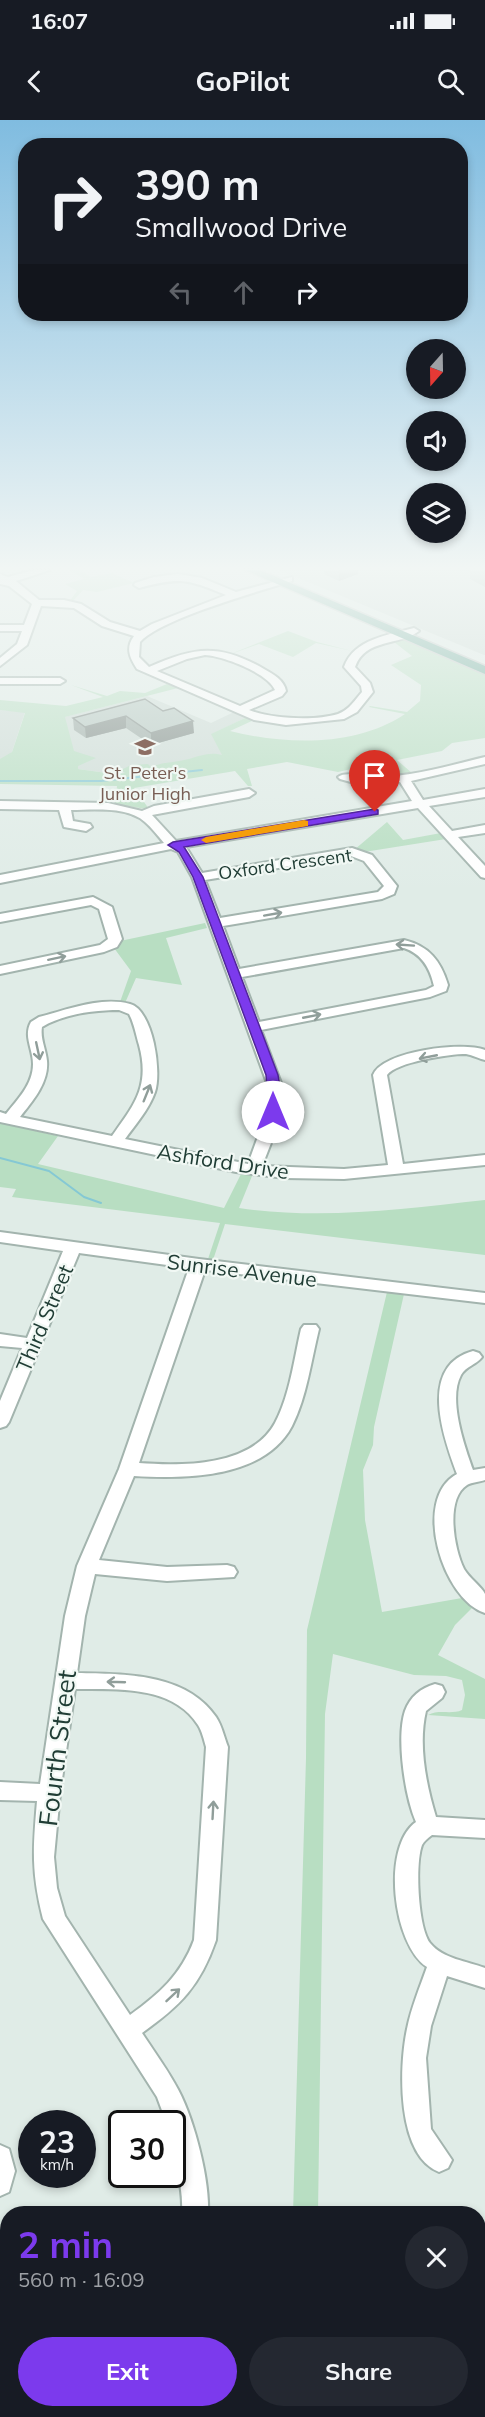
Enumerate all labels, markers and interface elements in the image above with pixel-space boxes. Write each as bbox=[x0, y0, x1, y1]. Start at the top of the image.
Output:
text: 16:07 bbox=[30, 7, 88, 35]
text: GoPilot bbox=[195, 64, 290, 98]
icon: back bbox=[18, 65, 51, 98]
icon: search bbox=[434, 65, 467, 98]
text: 390 m bbox=[135, 158, 260, 211]
icon: right bbox=[36, 162, 114, 240]
text: Smallwood Drive bbox=[135, 210, 347, 244]
icon: left bbox=[164, 276, 197, 309]
icon: ahead bbox=[227, 276, 260, 309]
icon: right bbox=[290, 276, 323, 309]
north arrow bbox=[406, 339, 466, 399]
map controls bbox=[406, 339, 466, 543]
button: sound bbox=[406, 411, 466, 471]
button: layers bbox=[406, 483, 466, 543]
school or university icon: St. Peter's Junior High bbox=[133, 735, 157, 759]
pin bbox=[349, 750, 400, 812]
icon: arrive bbox=[358, 759, 391, 792]
place label: St. Peter's Junior High bbox=[99, 761, 191, 805]
street label: Oxford Crescent bbox=[217, 843, 353, 885]
one-way arrow bbox=[263, 908, 282, 919]
one-way arrow bbox=[396, 939, 416, 950]
one-way arrow bbox=[48, 952, 67, 964]
one-way arrow bbox=[301, 1010, 321, 1021]
one-way arrow bbox=[33, 1041, 44, 1060]
one-way arrow bbox=[419, 1052, 439, 1063]
position arrow bbox=[241, 1080, 305, 1144]
one-way arrow bbox=[142, 1084, 153, 1103]
street label: Ashford Drive bbox=[155, 1138, 291, 1184]
street label: Sunrise Avenue bbox=[166, 1248, 318, 1292]
street label: Third Street bbox=[10, 1261, 78, 1375]
street label: Fourth Street bbox=[31, 1668, 83, 1828]
one-way arrow bbox=[107, 1677, 127, 1688]
one-way arrow bbox=[208, 1800, 219, 1820]
one-way arrow bbox=[166, 1988, 181, 2002]
speed limit sign: 30 bbox=[108, 2110, 186, 2188]
text: 23 bbox=[39, 2123, 75, 2161]
text: km/h bbox=[40, 2155, 74, 2174]
text: 2 min bbox=[18, 2222, 113, 2267]
button: close bbox=[405, 2226, 468, 2289]
text: 560 m · 16:09 bbox=[18, 2267, 144, 2292]
button: Exit bbox=[18, 2337, 237, 2406]
button: Share bbox=[249, 2337, 468, 2406]

